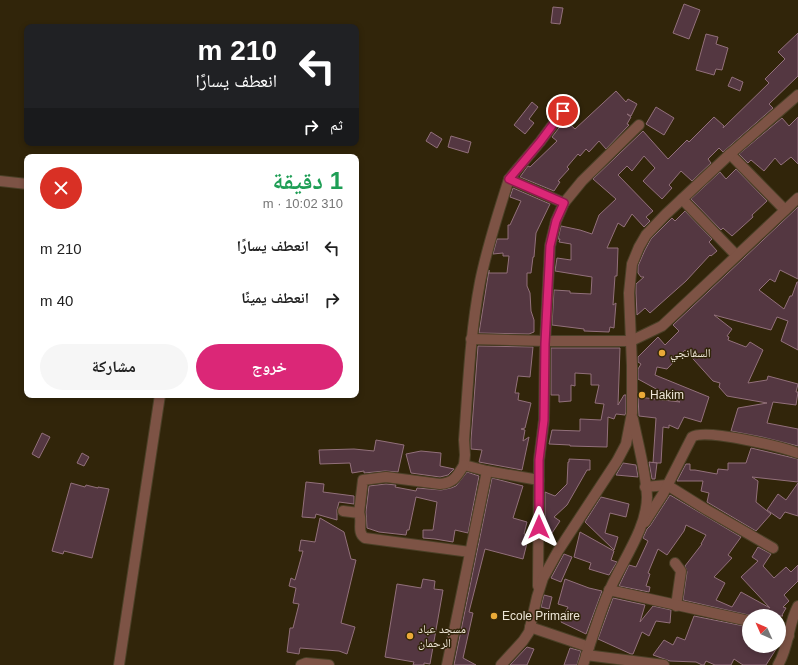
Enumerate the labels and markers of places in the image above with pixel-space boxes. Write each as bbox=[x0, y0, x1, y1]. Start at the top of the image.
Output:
pin bbox=[546, 94, 580, 128]
place label: السفانجي bbox=[670, 346, 711, 363]
marker: السفانجي bbox=[657, 348, 667, 358]
place label: Hakim bbox=[650, 388, 684, 402]
marker: Hakim bbox=[637, 390, 647, 400]
place label: Ecole Primaire bbox=[502, 609, 580, 623]
marker: Ecole Primaire bbox=[489, 611, 499, 621]
place label: مسجد عباد الرحمان bbox=[418, 622, 466, 650]
marker: مسجد عباد الرحمان bbox=[405, 631, 415, 641]

